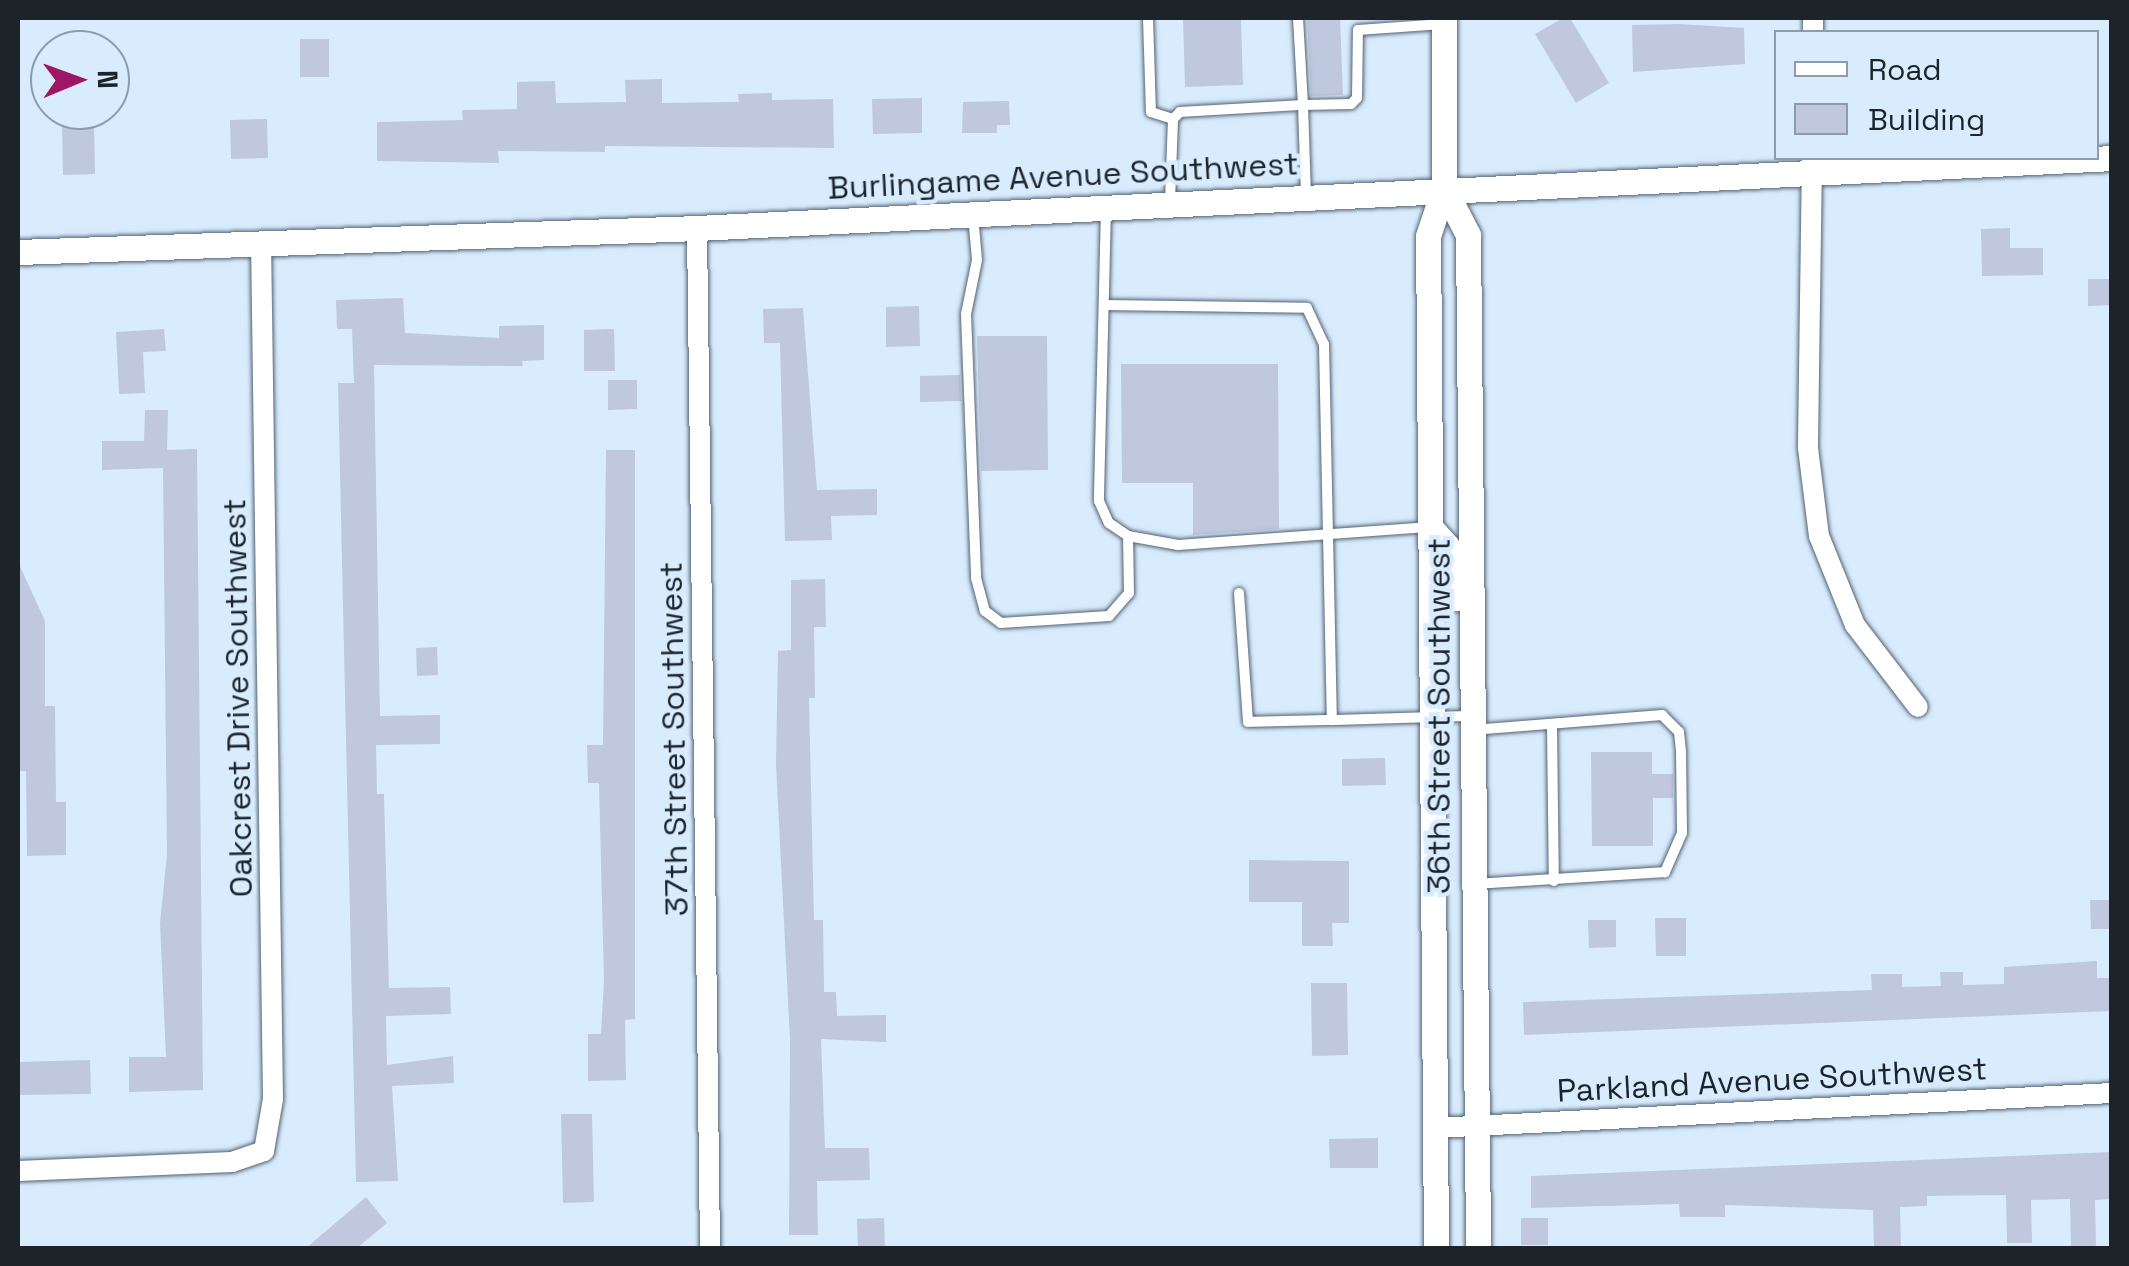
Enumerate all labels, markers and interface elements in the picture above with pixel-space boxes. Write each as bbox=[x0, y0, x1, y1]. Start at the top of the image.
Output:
north arrow bbox=[30, 30, 130, 130]
legend bbox=[1774, 30, 2099, 160]
text: Road bbox=[1868, 50, 1942, 89]
text: N bbox=[90, 70, 126, 89]
text: Building bbox=[1868, 100, 1985, 139]
street label: Burlingame Avenue Southwest bbox=[827, 144, 1299, 208]
street label: Oakcrest Drive Southwest bbox=[215, 498, 261, 898]
street label: 36th Street Southwest bbox=[1420, 538, 1458, 894]
street label: 37th Street Southwest bbox=[652, 561, 696, 917]
street label: Parkland Avenue Southwest bbox=[1556, 1050, 1988, 1110]

